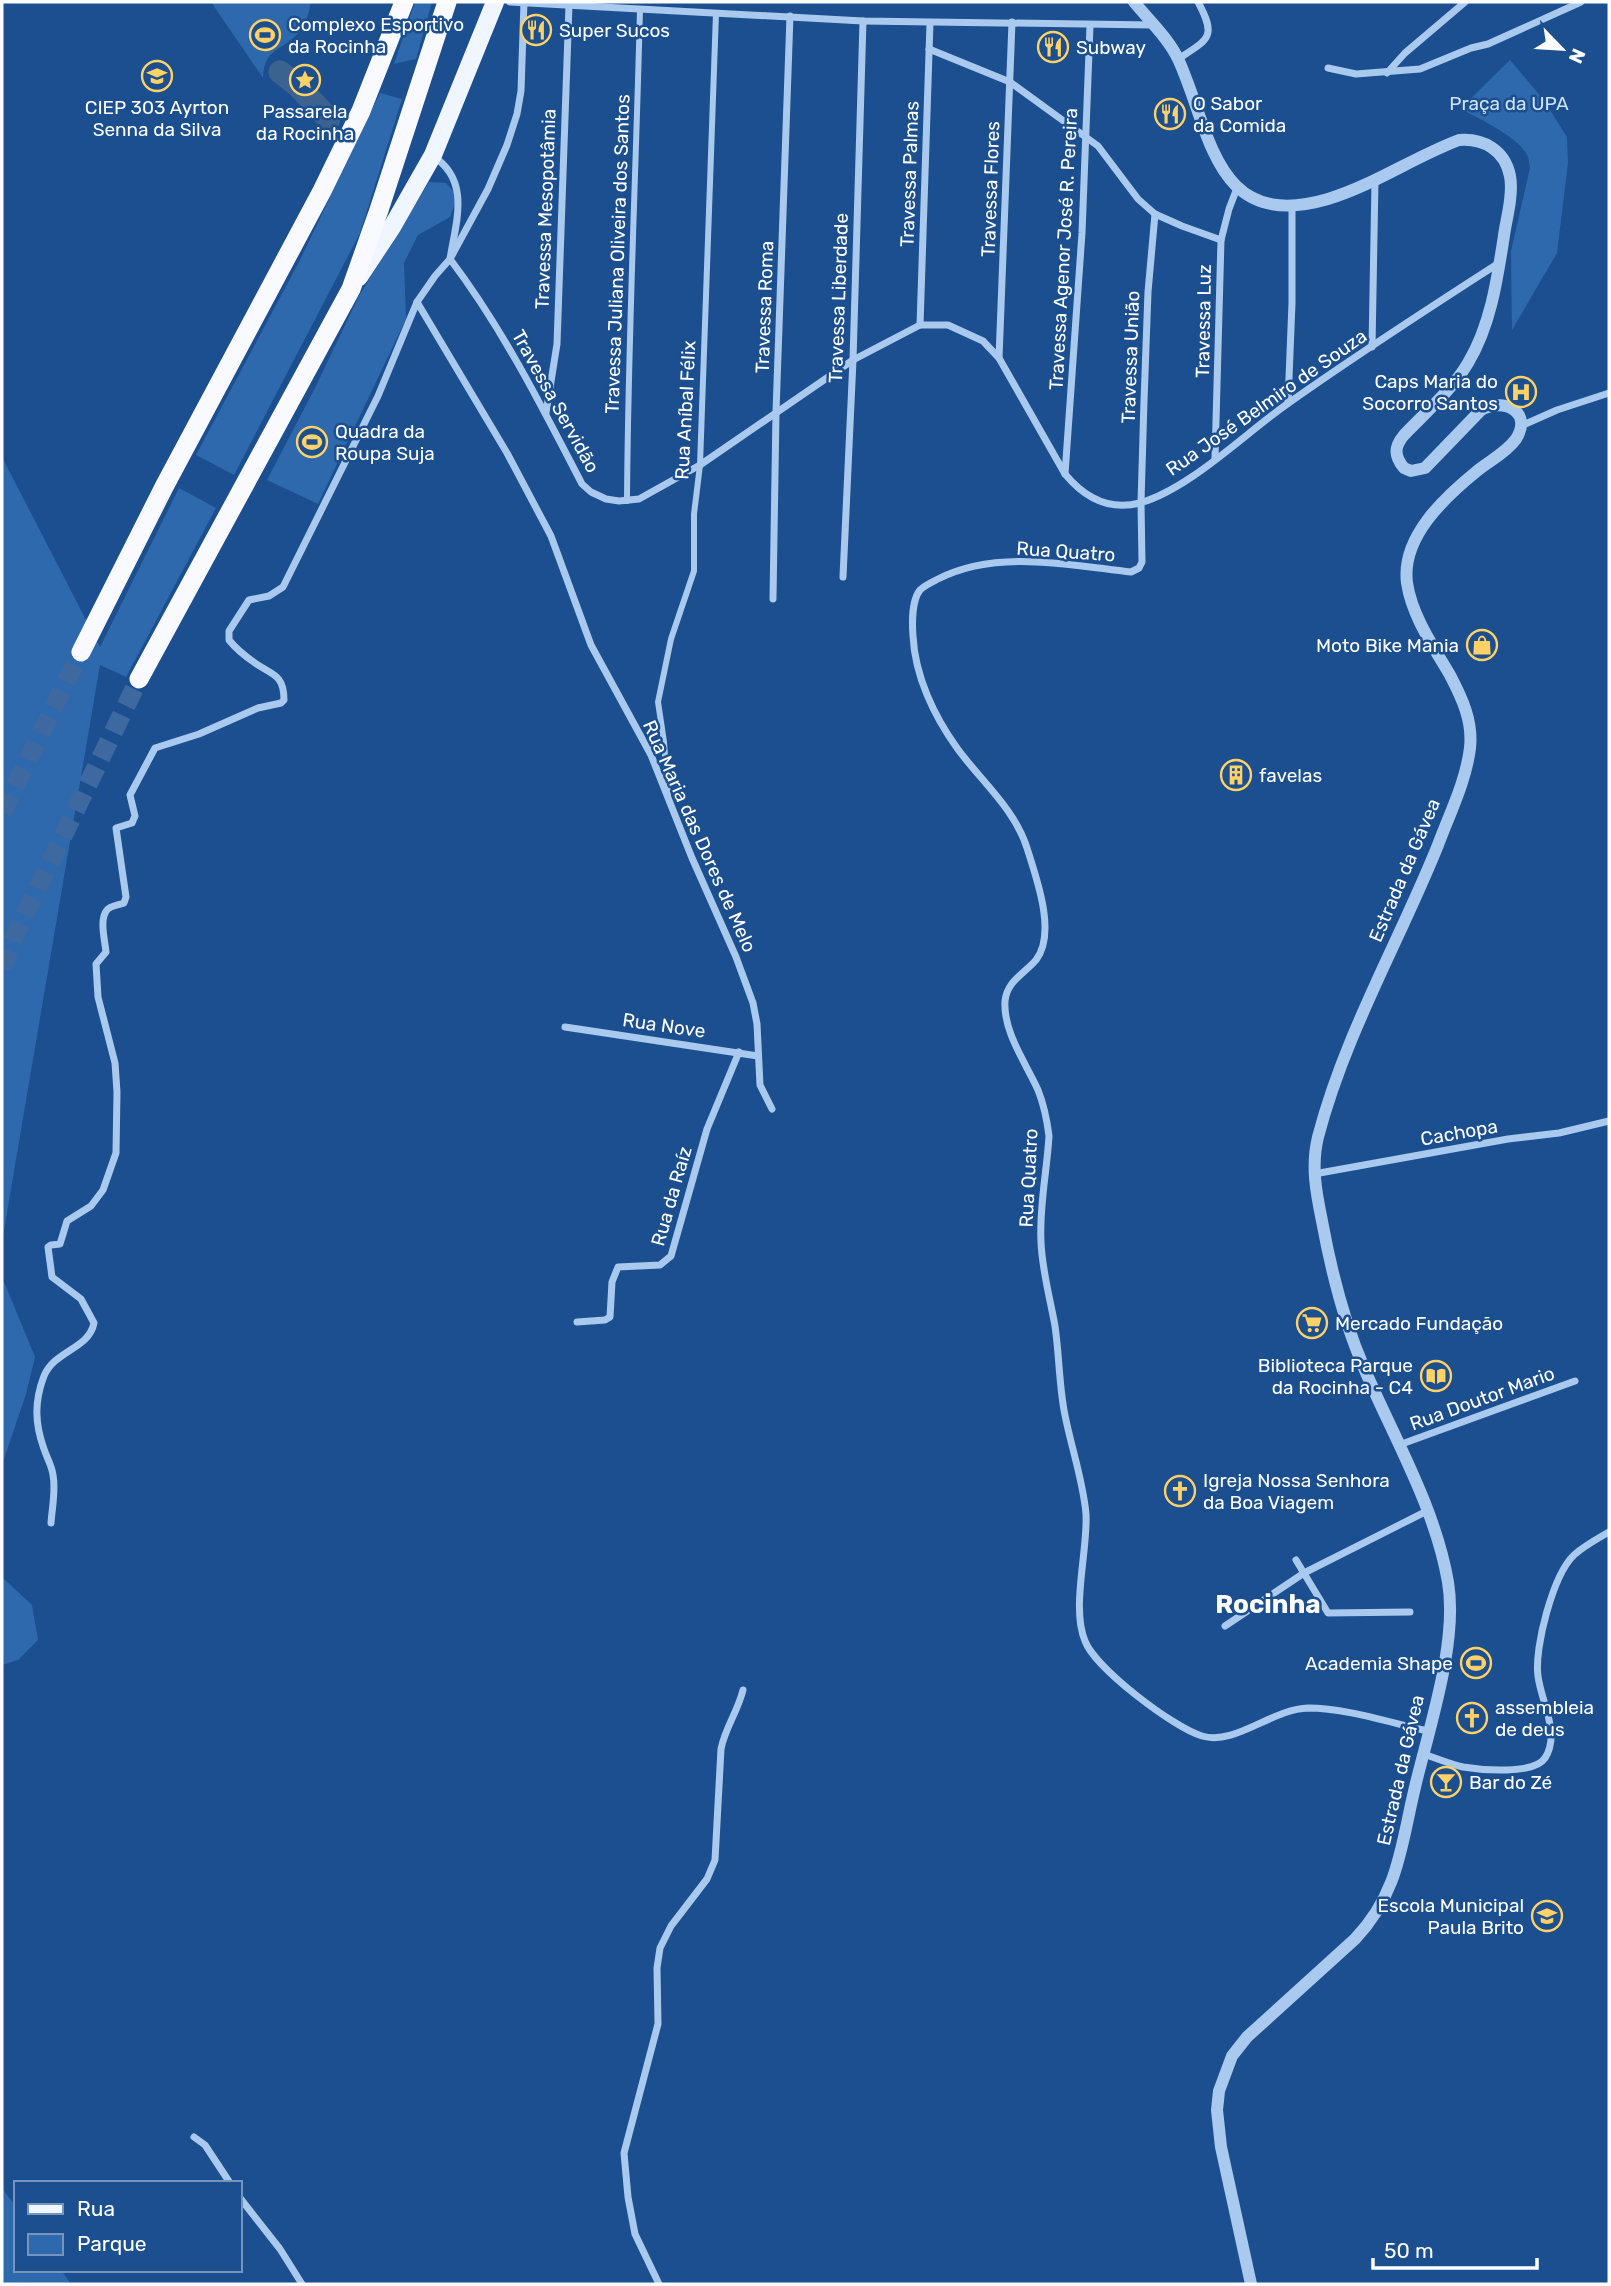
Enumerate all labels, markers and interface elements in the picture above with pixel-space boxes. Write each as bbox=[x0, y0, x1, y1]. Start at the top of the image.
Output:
place label: Complexo Esportivo da Rocinha bbox=[288, 13, 464, 58]
restaurant icon: Super Sucos bbox=[519, 13, 553, 47]
north arrow bbox=[1527, 14, 1597, 84]
sports icon: Complexo Esportivo da Rocinha bbox=[248, 18, 282, 52]
place label: Super Sucos bbox=[559, 19, 670, 42]
restaurant icon: Subway bbox=[1036, 30, 1070, 64]
place label: Subway bbox=[1076, 36, 1146, 59]
text: N bbox=[1564, 45, 1590, 67]
school or university icon: CIEP 303 Ayrton Senna da Silva bbox=[140, 59, 174, 93]
place icon: Passarela da Rocinha bbox=[288, 63, 322, 97]
place label: O Sabor da Comida bbox=[1193, 92, 1286, 137]
park label: Praça da UPA bbox=[1449, 92, 1569, 115]
street label: Travessa Juliana Oliveira dos Santos bbox=[600, 94, 635, 414]
place label: CIEP 303 Ayrton Senna da Silva bbox=[85, 96, 229, 141]
restaurant icon: O Sabor da Comida bbox=[1153, 97, 1187, 131]
place label: Passarela da Rocinha bbox=[256, 100, 354, 145]
street label: Travessa Palmas bbox=[895, 100, 924, 248]
street label: Travessa Agenor José R. Pereira bbox=[1045, 107, 1082, 391]
street label: Travessa Mesopotâmia bbox=[531, 108, 560, 310]
street label: Travessa Flores bbox=[977, 121, 1004, 257]
street label: Travessa Liberdade bbox=[824, 213, 853, 383]
street label: Travessa Roma bbox=[751, 240, 778, 374]
street label: Travessa Luz bbox=[1191, 264, 1216, 378]
street label: Travessa União bbox=[1117, 290, 1144, 424]
street label: Rua José Belmiro de Souza bbox=[1161, 324, 1371, 481]
street label: Travessa Servidão bbox=[507, 326, 604, 477]
street label: Rua Aníbal Félix bbox=[670, 340, 701, 480]
place label: Caps Maria do Socorro Santos bbox=[1362, 370, 1498, 415]
hospital icon: Caps Maria do Socorro Santos bbox=[1504, 375, 1538, 409]
place label: Quadra da Roupa Suja bbox=[335, 420, 435, 465]
sports icon: Quadra da Roupa Suja bbox=[295, 425, 329, 459]
street label: Rua Quatro bbox=[1016, 537, 1116, 566]
shop icon: Moto Bike Mania bbox=[1465, 628, 1499, 662]
place label: Moto Bike Mania bbox=[1316, 634, 1459, 657]
street label: Rua Maria das Dores de Melo bbox=[638, 717, 761, 956]
building icon: favelas bbox=[1219, 758, 1253, 792]
place label: favelas bbox=[1259, 764, 1322, 787]
street label: Estrada da Gávea bbox=[1364, 795, 1445, 945]
street label: Rua Nove bbox=[621, 1008, 707, 1043]
street label: Cachopa bbox=[1419, 1114, 1499, 1151]
street label: Rua Quatro bbox=[1014, 1128, 1043, 1228]
street label: Rua da Raíz bbox=[646, 1144, 697, 1249]
supermarket icon: Mercado Fundação bbox=[1295, 1306, 1329, 1340]
place label: Mercado Fundação bbox=[1335, 1312, 1503, 1335]
place label: Biblioteca Parque da Rocinha - C4 bbox=[1258, 1354, 1413, 1399]
library icon: Biblioteca Parque da Rocinha - C4 bbox=[1419, 1359, 1453, 1393]
street label: Rua Doutor Mario bbox=[1407, 1362, 1558, 1435]
place label: Igreja Nossa Senhora da Boa Viagem bbox=[1203, 1469, 1390, 1514]
church icon: Igreja Nossa Senhora da Boa Viagem bbox=[1163, 1474, 1197, 1508]
district label: Rocinha bbox=[1215, 1589, 1321, 1620]
sports icon: Academia Shape bbox=[1459, 1646, 1493, 1680]
place label: Academia Shape bbox=[1305, 1652, 1453, 1675]
street label: Estrada da Gávea bbox=[1372, 1693, 1429, 1848]
place label: assembleia de deus bbox=[1495, 1696, 1594, 1741]
church icon: assembleia de deus bbox=[1455, 1701, 1489, 1735]
bar icon: Bar do Zé bbox=[1429, 1765, 1463, 1799]
place label: Bar do Zé bbox=[1469, 1771, 1552, 1794]
place label: Escola Municipal Paula Brito bbox=[1377, 1894, 1524, 1939]
school or university icon: Escola Municipal Paula Brito bbox=[1530, 1899, 1564, 1933]
legend bbox=[14, 2181, 242, 2272]
text: Rua bbox=[77, 2196, 115, 2221]
scale bar bbox=[1373, 2226, 1538, 2270]
text: Parque bbox=[77, 2231, 147, 2256]
text: 50 m bbox=[1384, 2238, 1434, 2263]

